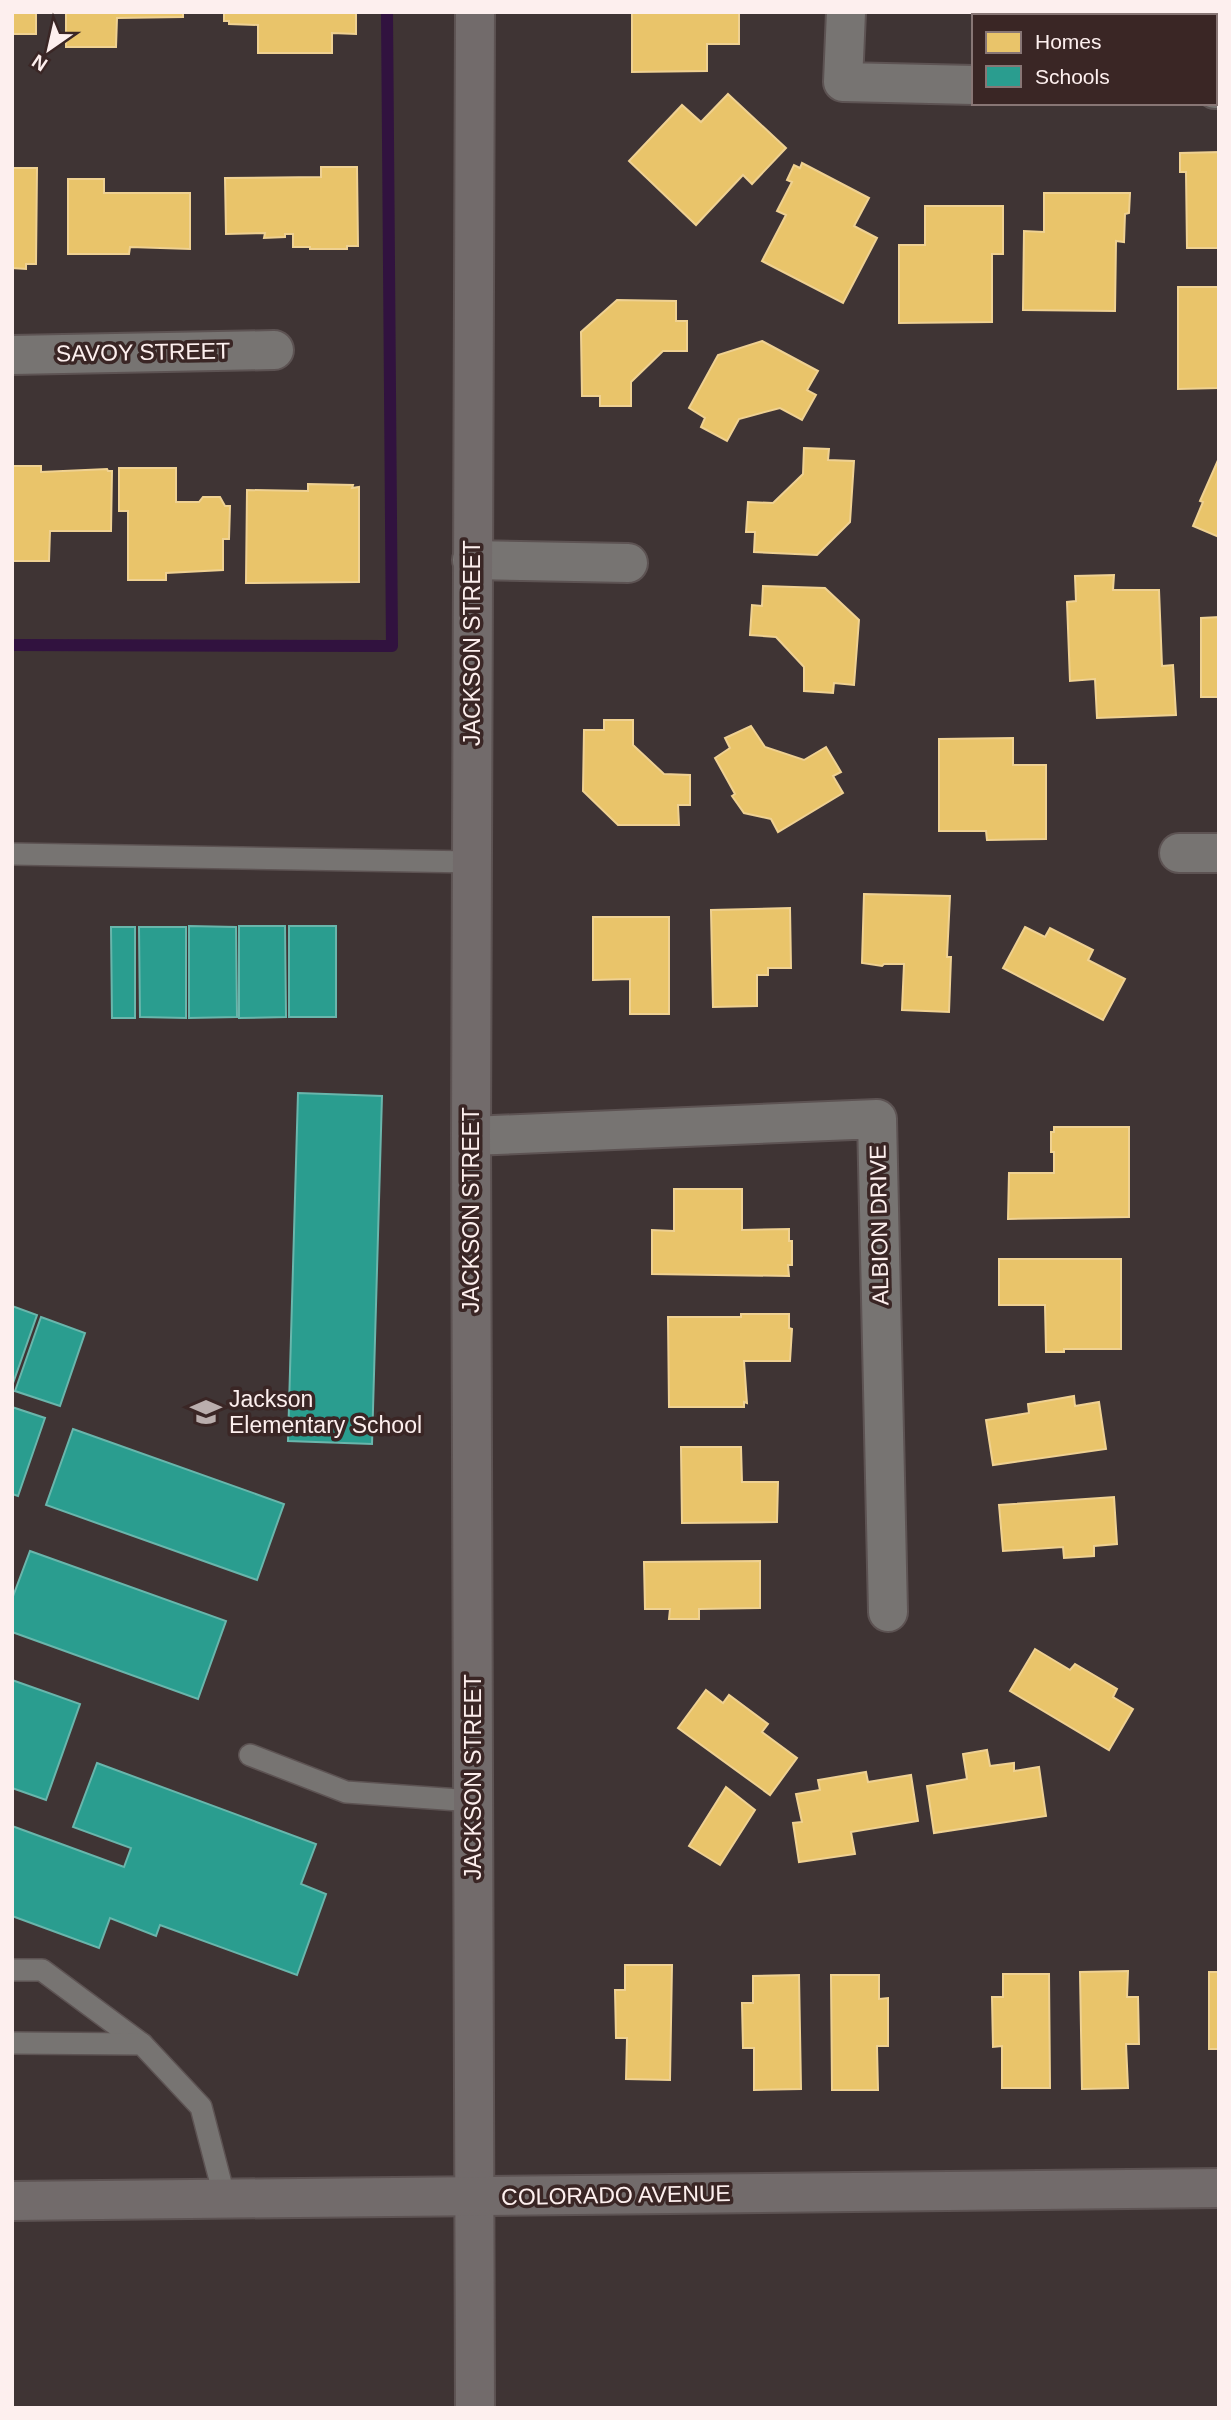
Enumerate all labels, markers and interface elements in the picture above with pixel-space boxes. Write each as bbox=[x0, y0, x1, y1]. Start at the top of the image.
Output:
north arrow bbox=[14, 14, 84, 84]
legend bbox=[972, 14, 1217, 105]
text: Homes bbox=[1035, 30, 1102, 53]
text: N bbox=[28, 50, 51, 75]
text: Schools bbox=[1035, 65, 1110, 88]
street label: SAVOY STREET bbox=[56, 337, 230, 367]
street label: JACKSON STREET bbox=[459, 540, 485, 746]
street label: JACKSON STREET bbox=[458, 1107, 484, 1313]
street label: ALBION DRIVE bbox=[865, 1144, 893, 1306]
place label: Jackson Elementary School bbox=[229, 1386, 422, 1438]
school or university icon: Jackson Elementary School bbox=[189, 1395, 223, 1429]
street label: JACKSON STREET bbox=[460, 1674, 486, 1880]
street label: COLORADO AVENUE bbox=[501, 2180, 731, 2210]

